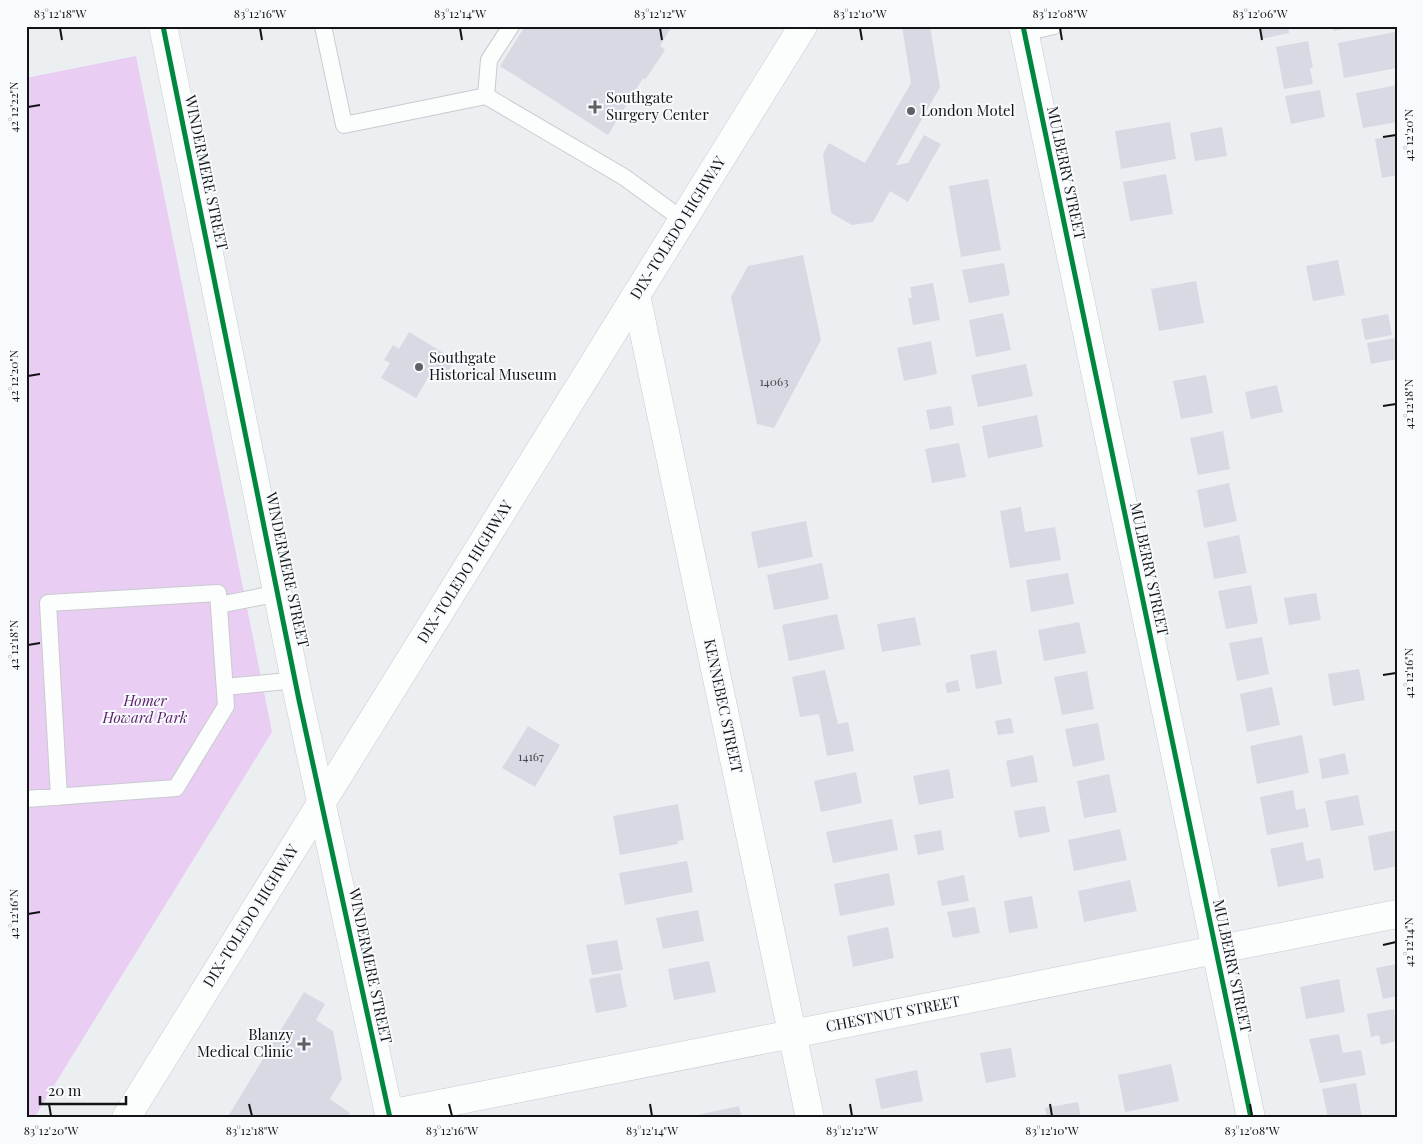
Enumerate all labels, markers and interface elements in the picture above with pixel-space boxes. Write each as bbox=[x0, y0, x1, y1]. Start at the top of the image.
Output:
text: 83°12'18"W bbox=[34, 5, 86, 21]
text: 83°12'16"W bbox=[234, 5, 286, 21]
text: 83°12'14"W bbox=[434, 5, 486, 21]
text: 83°12'12"W bbox=[634, 5, 686, 21]
text: 83°12'10"W bbox=[833, 5, 887, 21]
text: 83°12'08"W bbox=[1032, 5, 1088, 21]
text: 83°12'06"W bbox=[1233, 5, 1288, 21]
text: 42°12'22"N bbox=[5, 81, 21, 133]
place label: Southgate Surgery Center bbox=[606, 87, 709, 124]
street label: WINDERMERE STREET bbox=[181, 92, 233, 252]
marker: Southgate Surgery Center bbox=[588, 100, 602, 114]
place label: London Motel bbox=[921, 100, 1015, 120]
street label: MULBERRY STREET bbox=[1043, 104, 1091, 241]
marker: London Motel bbox=[905, 105, 917, 117]
text: 42°12'20"N bbox=[1400, 108, 1416, 161]
street label: DIX-TOLEDO HIGHWAY bbox=[625, 152, 729, 303]
place label: Southgate Historical Museum bbox=[429, 347, 557, 384]
text: 42°12'20"N bbox=[5, 349, 21, 402]
marker: Southgate Historical Museum bbox=[413, 361, 425, 373]
house number: 14063 bbox=[759, 373, 789, 389]
text: 42°12'18"N bbox=[1400, 378, 1416, 429]
street label: WINDERMERE STREET bbox=[262, 489, 314, 649]
street label: DIX-TOLEDO HIGHWAY bbox=[412, 496, 516, 647]
street label: MULBERRY STREET bbox=[1126, 500, 1174, 637]
text: 42°12'18"N bbox=[5, 619, 21, 670]
street label: KENNEBEC STREET bbox=[700, 637, 748, 775]
text: 42°12'16"N bbox=[1400, 647, 1416, 698]
park label: Homer Howard Park bbox=[101, 690, 188, 727]
house number: 14167 bbox=[518, 748, 544, 764]
street label: DIX-TOLEDO HIGHWAY bbox=[198, 840, 302, 991]
street label: WINDERMERE STREET bbox=[345, 885, 397, 1045]
text: 42°12'16"N bbox=[5, 888, 21, 939]
street label: MULBERRY STREET bbox=[1209, 897, 1257, 1034]
text: 42°12'14"N bbox=[1400, 917, 1416, 967]
street label: CHESTNUT STREET bbox=[824, 990, 962, 1036]
place label: Blanzy Medical Clinic bbox=[197, 1024, 293, 1061]
marker: Blanzy Medical Clinic bbox=[297, 1037, 311, 1051]
scale bar bbox=[40, 1074, 126, 1106]
text: 20 m bbox=[48, 1080, 82, 1100]
text: 83°12'20"W bbox=[24, 1122, 79, 1138]
text: 83°12'18"W bbox=[226, 1122, 278, 1138]
text: 83°12'16"W bbox=[426, 1122, 478, 1138]
text: 83°12'14"W bbox=[626, 1122, 678, 1138]
text: 83°12'12"W bbox=[826, 1122, 878, 1138]
text: 83°12'10"W bbox=[1025, 1122, 1079, 1138]
text: 83°12'08"W bbox=[1224, 1122, 1280, 1138]

